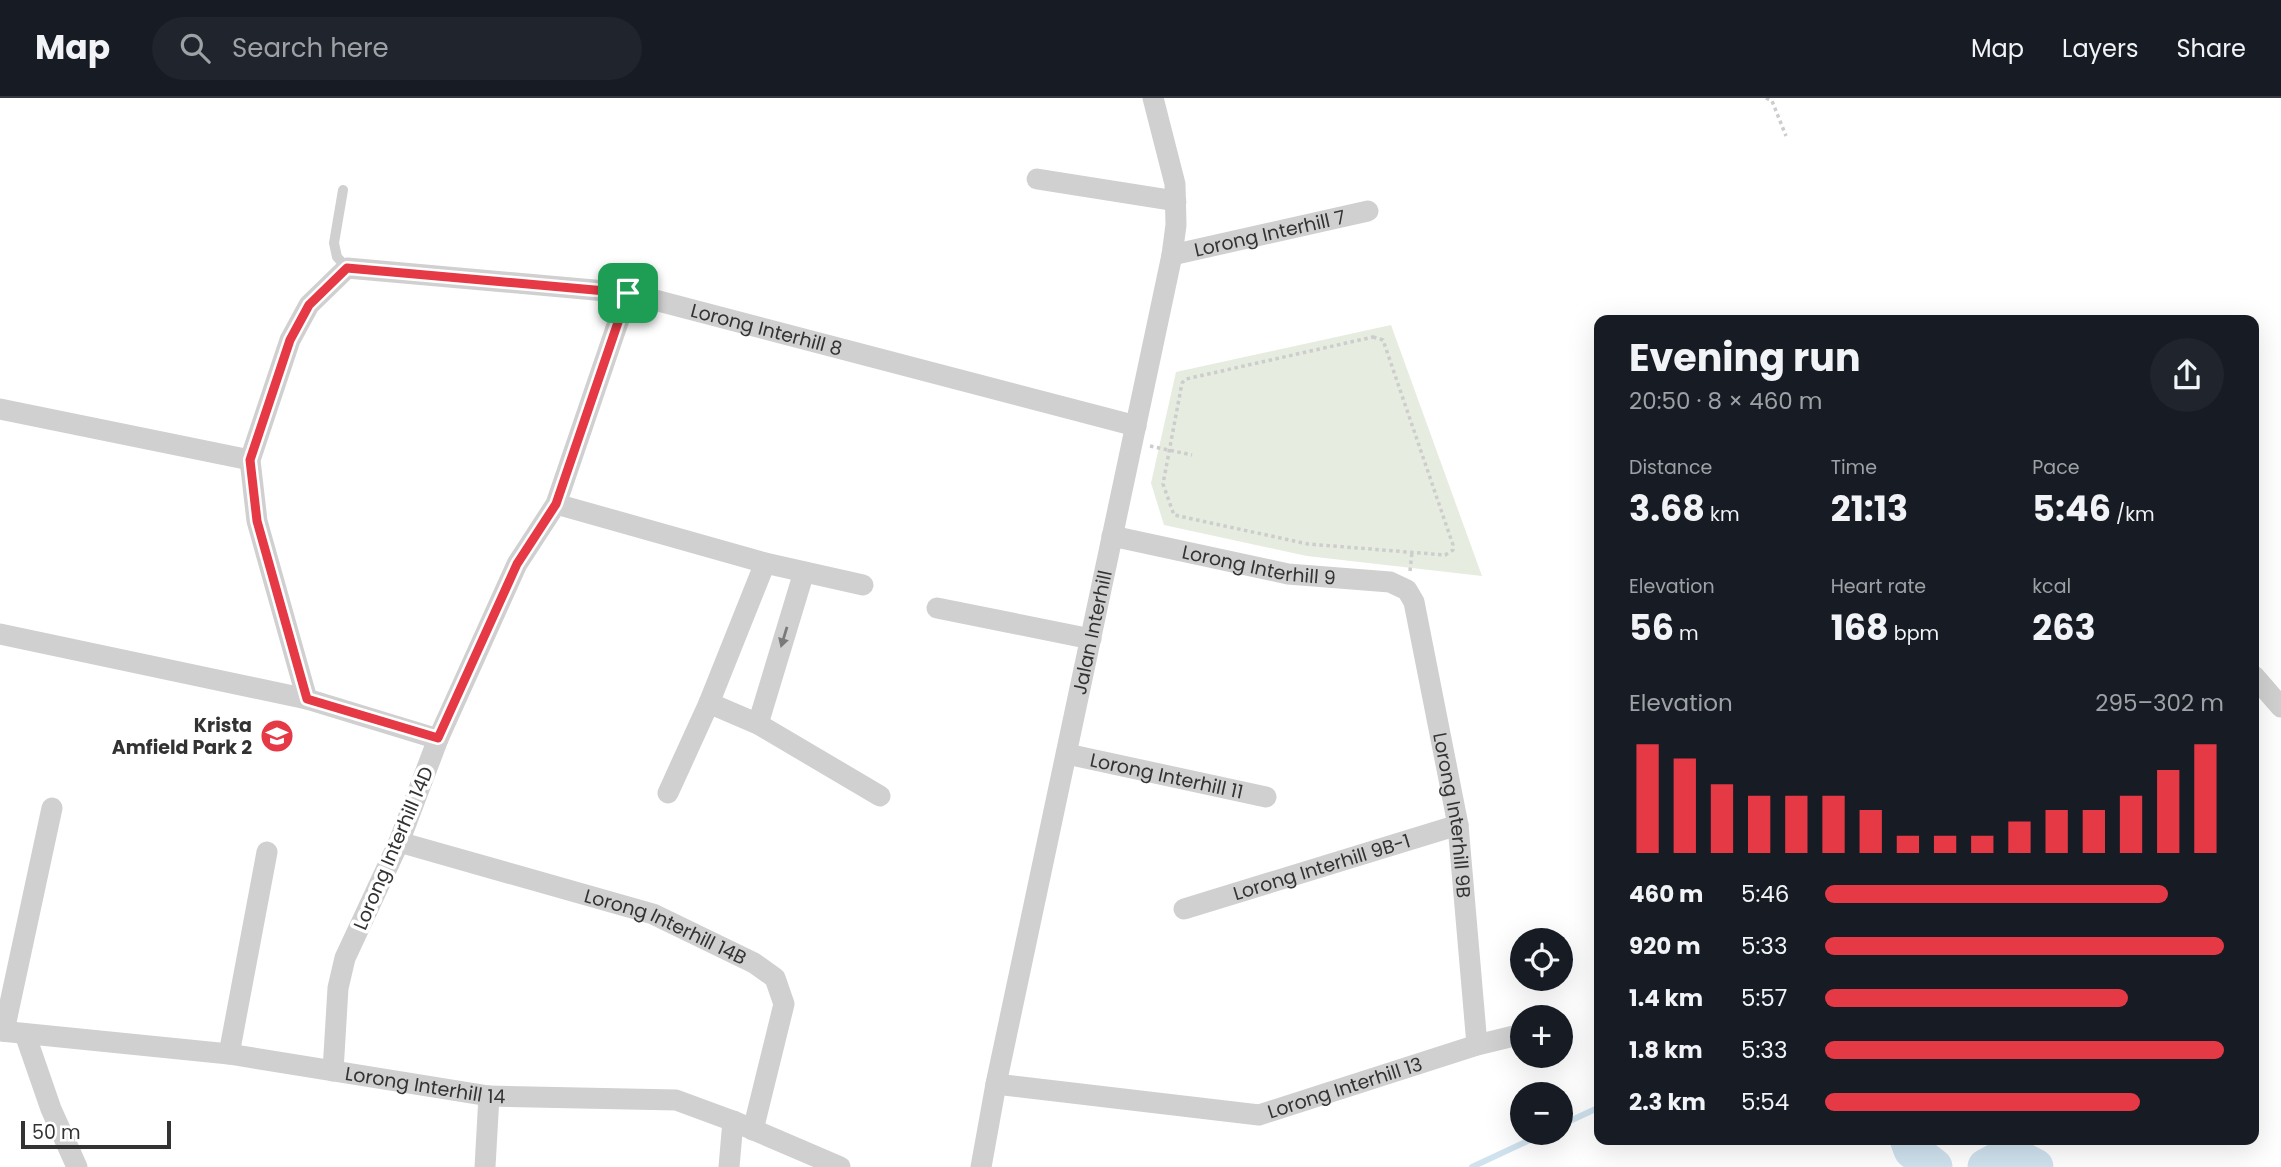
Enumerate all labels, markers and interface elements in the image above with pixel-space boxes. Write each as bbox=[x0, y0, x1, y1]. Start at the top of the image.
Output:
search box bbox=[152, 17, 642, 80]
text: Map bbox=[35, 24, 110, 71]
icon: search bbox=[176, 29, 214, 67]
text: Search here bbox=[232, 30, 389, 66]
text: Map bbox=[1971, 32, 2024, 65]
text: Layers bbox=[2062, 32, 2138, 65]
text: Share bbox=[2176, 32, 2246, 65]
street label: Lorong Interhill 7 bbox=[1192, 204, 1348, 264]
pin bbox=[598, 263, 658, 323]
icon: arrive bbox=[609, 274, 647, 312]
street label: Lorong Interhill 8 bbox=[688, 297, 845, 363]
text: Evening run bbox=[1629, 331, 1861, 384]
button: share bbox=[2150, 338, 2224, 412]
text: 20:50 · 8 × 460 m bbox=[1629, 385, 1823, 417]
text: Distance bbox=[1629, 454, 1712, 481]
text: Time bbox=[1831, 454, 1877, 481]
text: Pace bbox=[2032, 454, 2080, 481]
text: 3.68 bbox=[1629, 484, 1705, 533]
text: 21:13 bbox=[1831, 484, 1908, 533]
text: 5:46 bbox=[2032, 484, 2111, 533]
text: km bbox=[1705, 501, 1739, 528]
text: /km bbox=[2111, 501, 2155, 528]
street label: Lorong Interhill 9 bbox=[1180, 539, 1337, 592]
street label: Jalan Interhill bbox=[1066, 568, 1119, 697]
text: Elevation bbox=[1629, 573, 1715, 600]
text: Heart rate bbox=[1831, 573, 1926, 600]
text: kcal bbox=[2032, 573, 2071, 600]
text: 56 bbox=[1629, 603, 1674, 652]
text: 168 bbox=[1831, 603, 1889, 652]
text: 263 bbox=[2032, 603, 2096, 652]
text: m bbox=[1674, 620, 1699, 647]
text: bpm bbox=[1889, 620, 1939, 647]
one-way arrow bbox=[778, 627, 789, 648]
text: Elevation bbox=[1629, 687, 1733, 719]
text: 295–302 m bbox=[2095, 687, 2224, 719]
place label: Krista Amfield Park 2 bbox=[112, 712, 252, 761]
school or university icon: Krista Amfield Park 2 bbox=[258, 717, 296, 755]
street label: Lorong Interhill 9B bbox=[1426, 730, 1477, 899]
street label: Lorong Interhill 11 bbox=[1088, 746, 1246, 806]
street label: Lorong Interhill 14D bbox=[347, 762, 440, 934]
street label: Lorong Interhill 9B-1 bbox=[1230, 827, 1414, 907]
text: 460 m bbox=[1629, 878, 1703, 910]
text: 5:46 bbox=[1741, 878, 1789, 910]
street label: Lorong Interhill 14B bbox=[581, 882, 751, 971]
map controls bbox=[1510, 928, 1573, 1145]
button: locate bbox=[1510, 928, 1573, 991]
text: 920 m bbox=[1629, 930, 1701, 962]
text: 5:33 bbox=[1741, 930, 1787, 962]
text: 1.4 km bbox=[1629, 982, 1703, 1014]
text: 5:57 bbox=[1741, 982, 1787, 1014]
button: + bbox=[1510, 1005, 1573, 1068]
text: 1.8 km bbox=[1629, 1034, 1703, 1066]
text: 5:33 bbox=[1741, 1034, 1787, 1066]
street label: Lorong Interhill 13 bbox=[1264, 1050, 1426, 1125]
street label: Lorong Interhill 14 bbox=[343, 1060, 506, 1110]
button: − bbox=[1510, 1082, 1573, 1145]
text: 2.3 km bbox=[1629, 1086, 1706, 1118]
text: 5:54 bbox=[1741, 1086, 1789, 1118]
scale bar bbox=[21, 1118, 172, 1150]
text: 50 m bbox=[32, 1119, 81, 1146]

